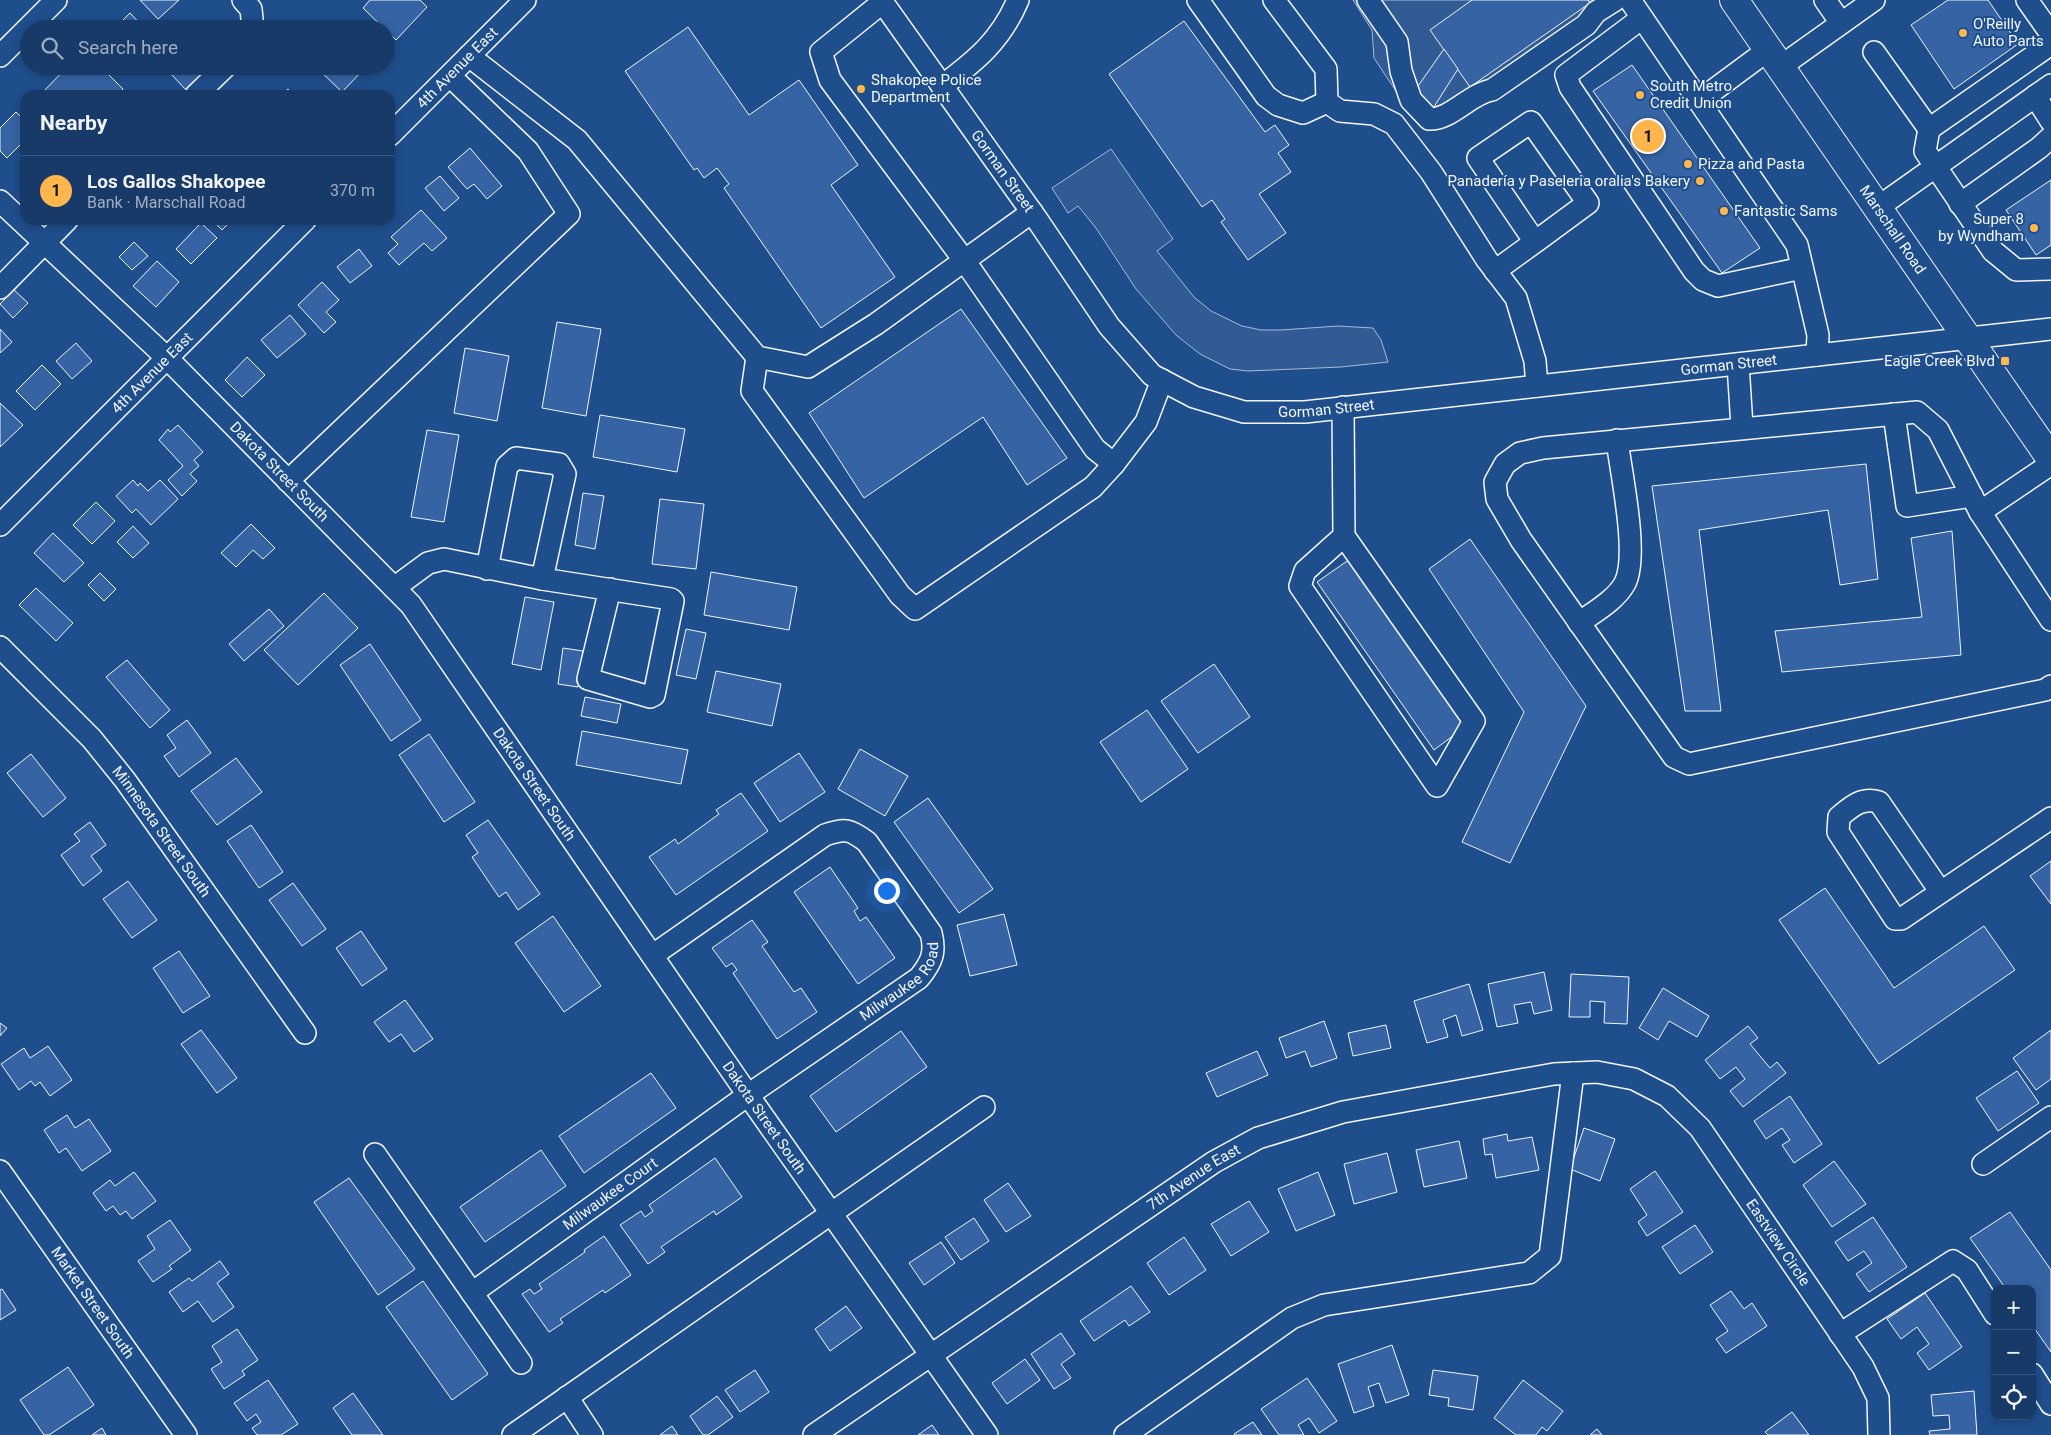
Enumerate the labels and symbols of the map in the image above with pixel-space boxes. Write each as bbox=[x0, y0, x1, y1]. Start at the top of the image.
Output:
place label: O'Reilly Auto Parts bbox=[1973, 15, 2044, 50]
street label: 4th Avenue East bbox=[413, 23, 502, 112]
marker: O'Reilly Auto Parts bbox=[1957, 27, 1969, 39]
place label: Shakopee Police Department bbox=[871, 71, 982, 106]
place label: South Metro Credit Union bbox=[1650, 77, 1732, 112]
marker: Shakopee Police Department bbox=[855, 83, 867, 95]
marker: South Metro Credit Union bbox=[1634, 89, 1646, 101]
pin: 1 bbox=[1632, 117, 1664, 155]
street label: Gorman Street bbox=[967, 126, 1038, 216]
place label: Pizza and Pasta bbox=[1698, 155, 1805, 173]
marker: Pizza and Pasta bbox=[1682, 158, 1694, 170]
place label: Panadería y Paseleria oralia's Bakery bbox=[1447, 172, 1690, 190]
marker: Panadería y Paseleria oralia's Bakery bbox=[1694, 175, 1706, 187]
street label: Marschall Road bbox=[1856, 182, 1929, 277]
place label: Fantastic Sams bbox=[1734, 202, 1837, 220]
marker: Fantastic Sams bbox=[1718, 205, 1730, 217]
place label: Super 8 by Wyndham bbox=[1938, 210, 2024, 245]
marker: Super 8 by Wyndham bbox=[2028, 222, 2040, 234]
street label: 4th Avenue East bbox=[108, 329, 196, 417]
street label: Gorman Street bbox=[1680, 351, 1778, 379]
place label: Eagle Creek Blvd bbox=[1884, 352, 1995, 370]
marker: Eagle Creek Blvd bbox=[1999, 355, 2011, 367]
street label: Gorman Street bbox=[1278, 395, 1375, 421]
street label: Dakota Street South bbox=[226, 418, 333, 525]
street label: Dakota Street South bbox=[489, 724, 579, 844]
street label: Minnesota Street South bbox=[109, 763, 214, 901]
your location bbox=[874, 878, 900, 904]
street label: Milwaukee Road bbox=[856, 942, 942, 1025]
street label: Dakota Street South bbox=[719, 1058, 810, 1178]
street label: 7th Avenue East bbox=[1144, 1140, 1243, 1214]
street label: Milwaukee Court bbox=[559, 1154, 661, 1234]
street label: Eastview Circle bbox=[1742, 1196, 1814, 1289]
street label: Market Street South bbox=[47, 1243, 138, 1362]

